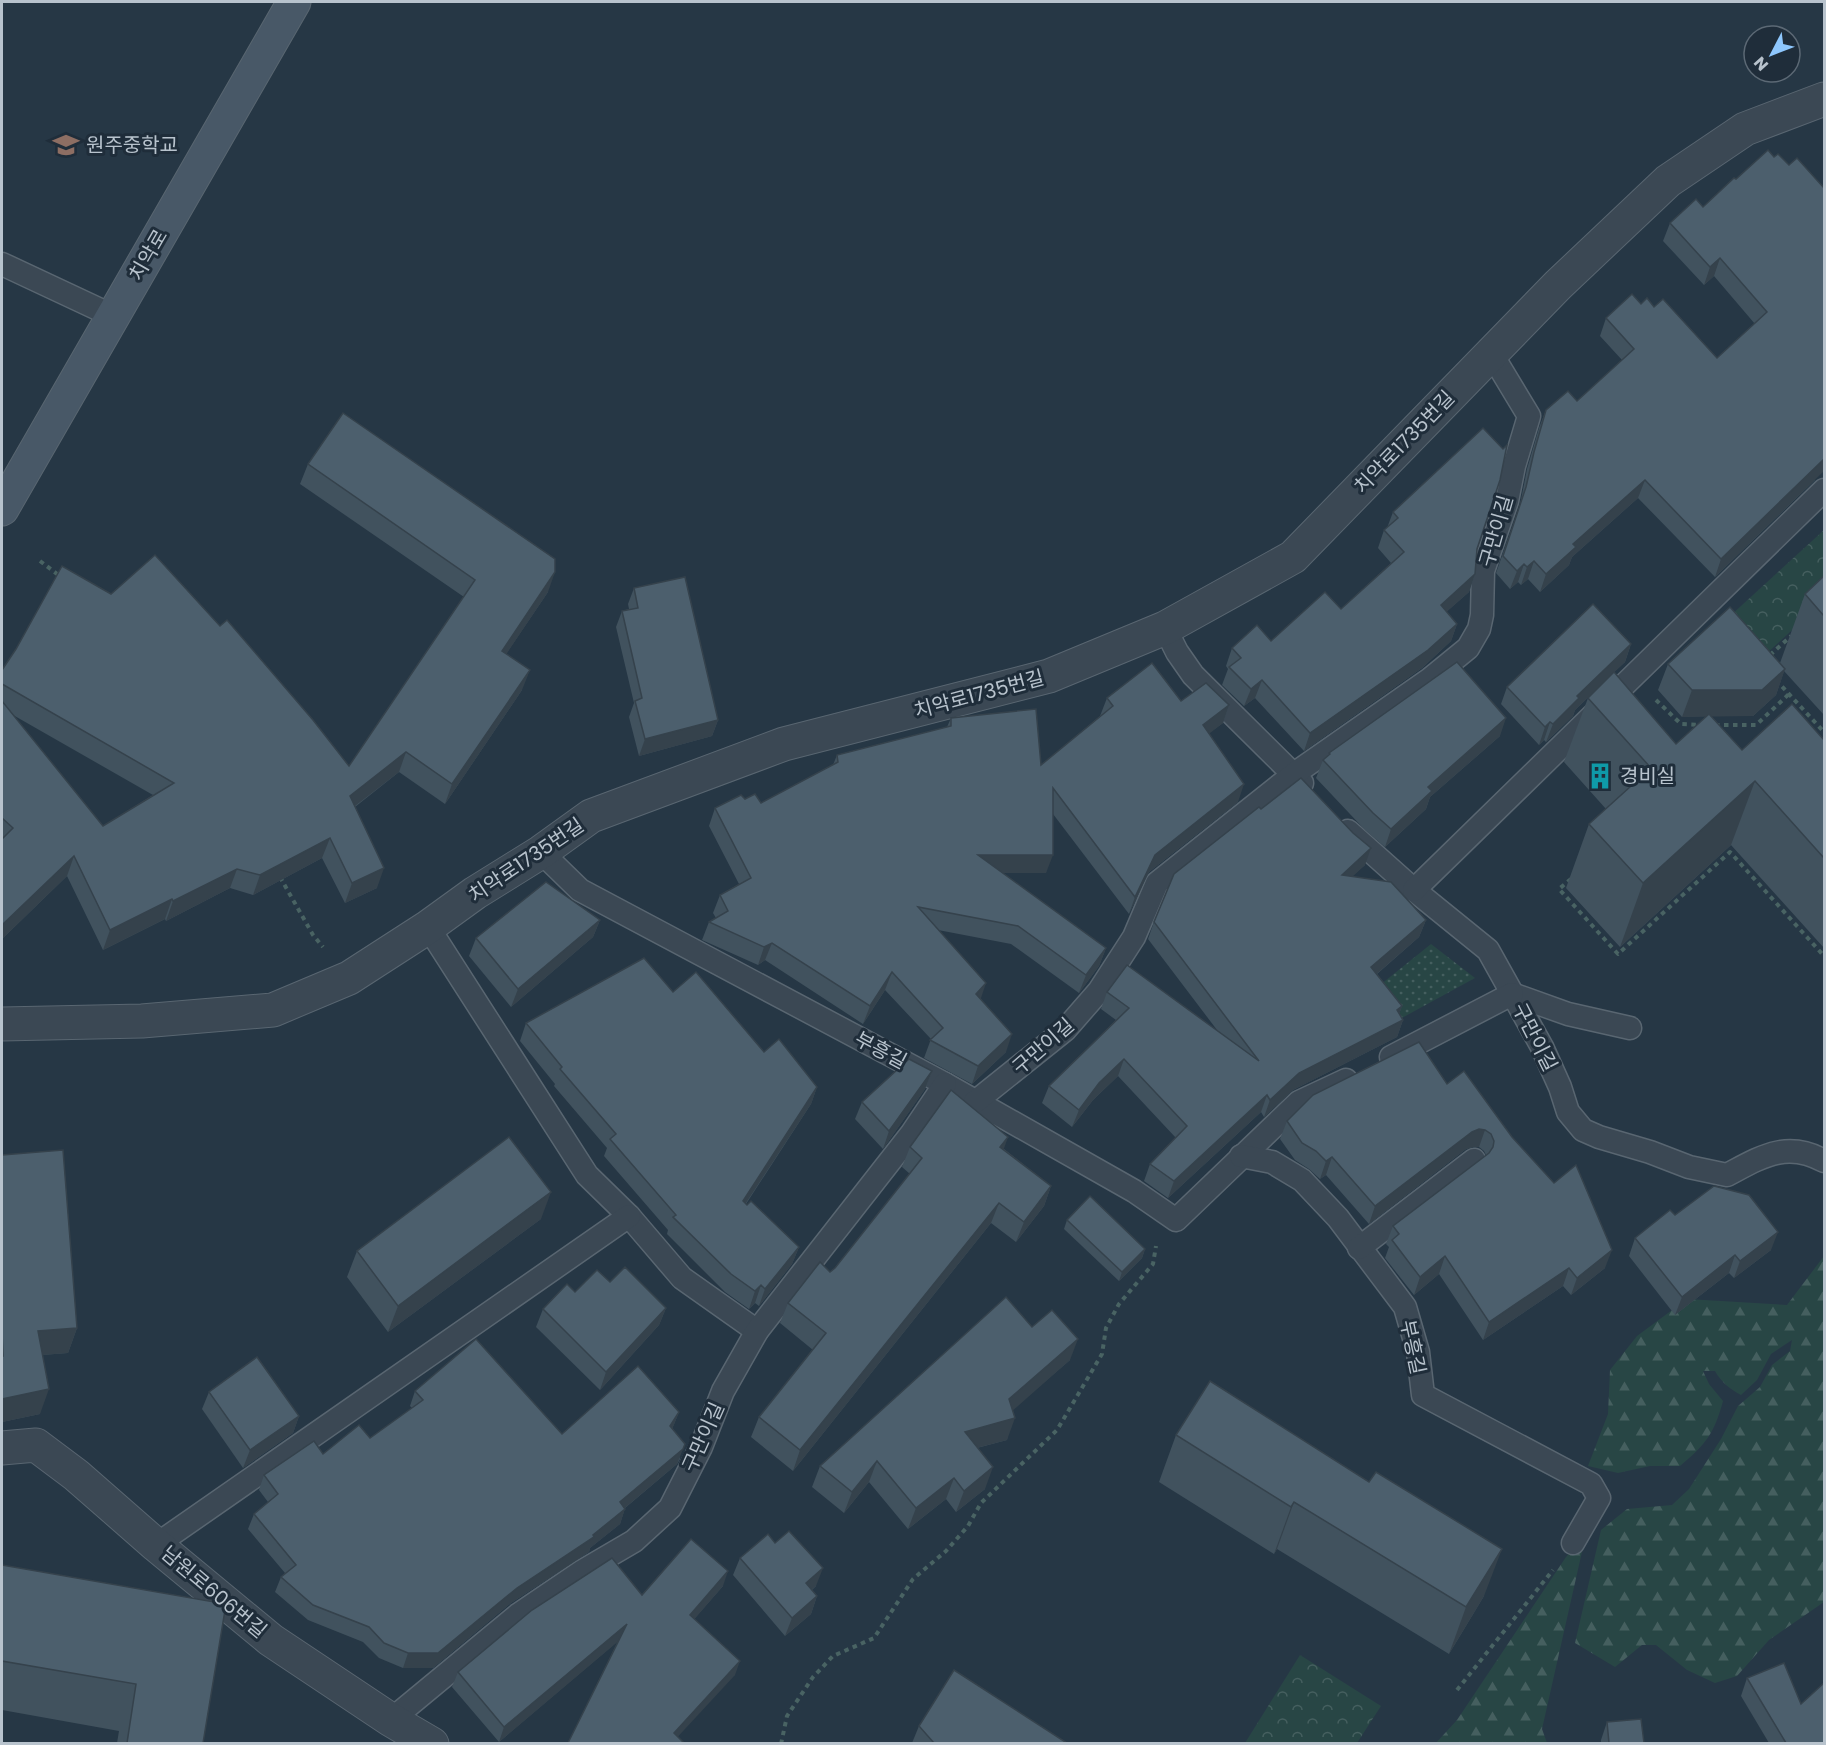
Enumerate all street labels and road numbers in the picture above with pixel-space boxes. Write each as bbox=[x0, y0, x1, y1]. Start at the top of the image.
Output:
street label: 치악로 bbox=[122, 224, 174, 286]
street label: 치악로1735번길 bbox=[1348, 384, 1460, 500]
street label: 구만이길 bbox=[1472, 492, 1520, 570]
street label: 치악로1735번길 bbox=[911, 663, 1047, 725]
street label: 치악로1735번길 bbox=[463, 811, 589, 909]
street label: 구만이길 bbox=[1506, 998, 1564, 1076]
street label: 구만이길 bbox=[1006, 1011, 1080, 1081]
street label: 부흥길 bbox=[850, 1025, 912, 1075]
street label: 부흥길 bbox=[1394, 1317, 1432, 1377]
street label: 구만이길 bbox=[675, 1398, 731, 1476]
street label: 남원로606번길 bbox=[155, 1540, 273, 1644]

